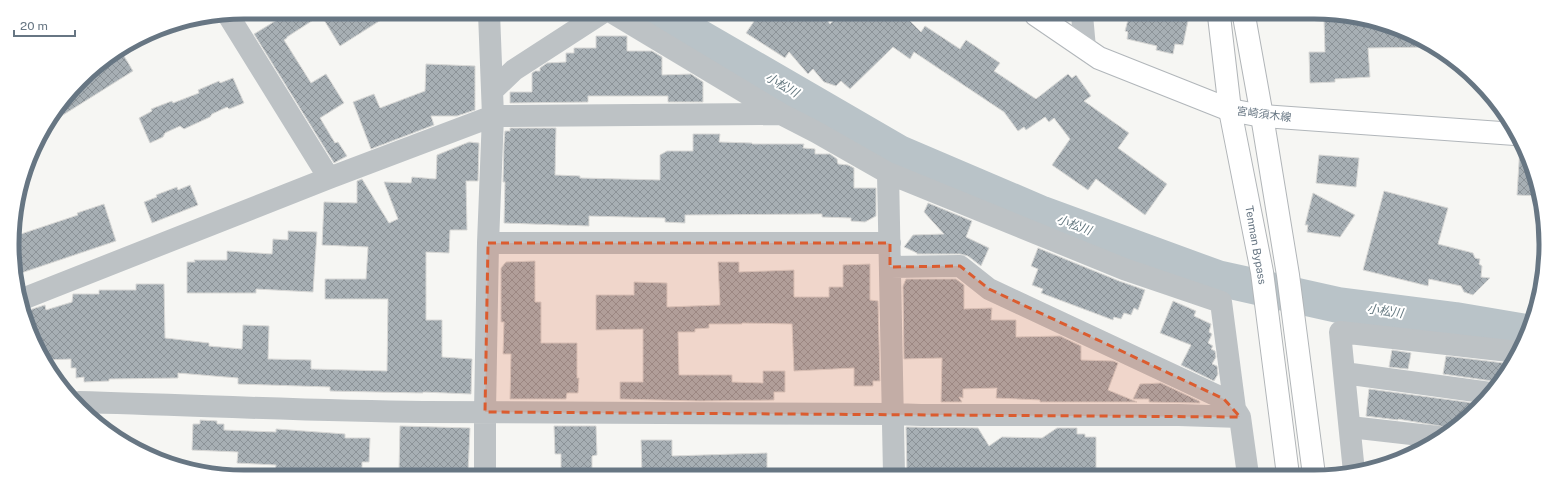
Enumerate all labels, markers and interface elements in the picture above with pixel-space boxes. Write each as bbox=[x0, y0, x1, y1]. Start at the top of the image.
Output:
scale bar bbox=[14, 12, 75, 38]
text: 20 m bbox=[20, 19, 48, 33]
water label: 小松川 bbox=[763, 70, 803, 101]
street label: 宮崎須木線 bbox=[1236, 105, 1292, 123]
street label: Tenman Bypass bbox=[1243, 205, 1269, 286]
water label: 小松川 bbox=[1055, 212, 1095, 238]
water label: 小松川 bbox=[1366, 302, 1406, 321]

